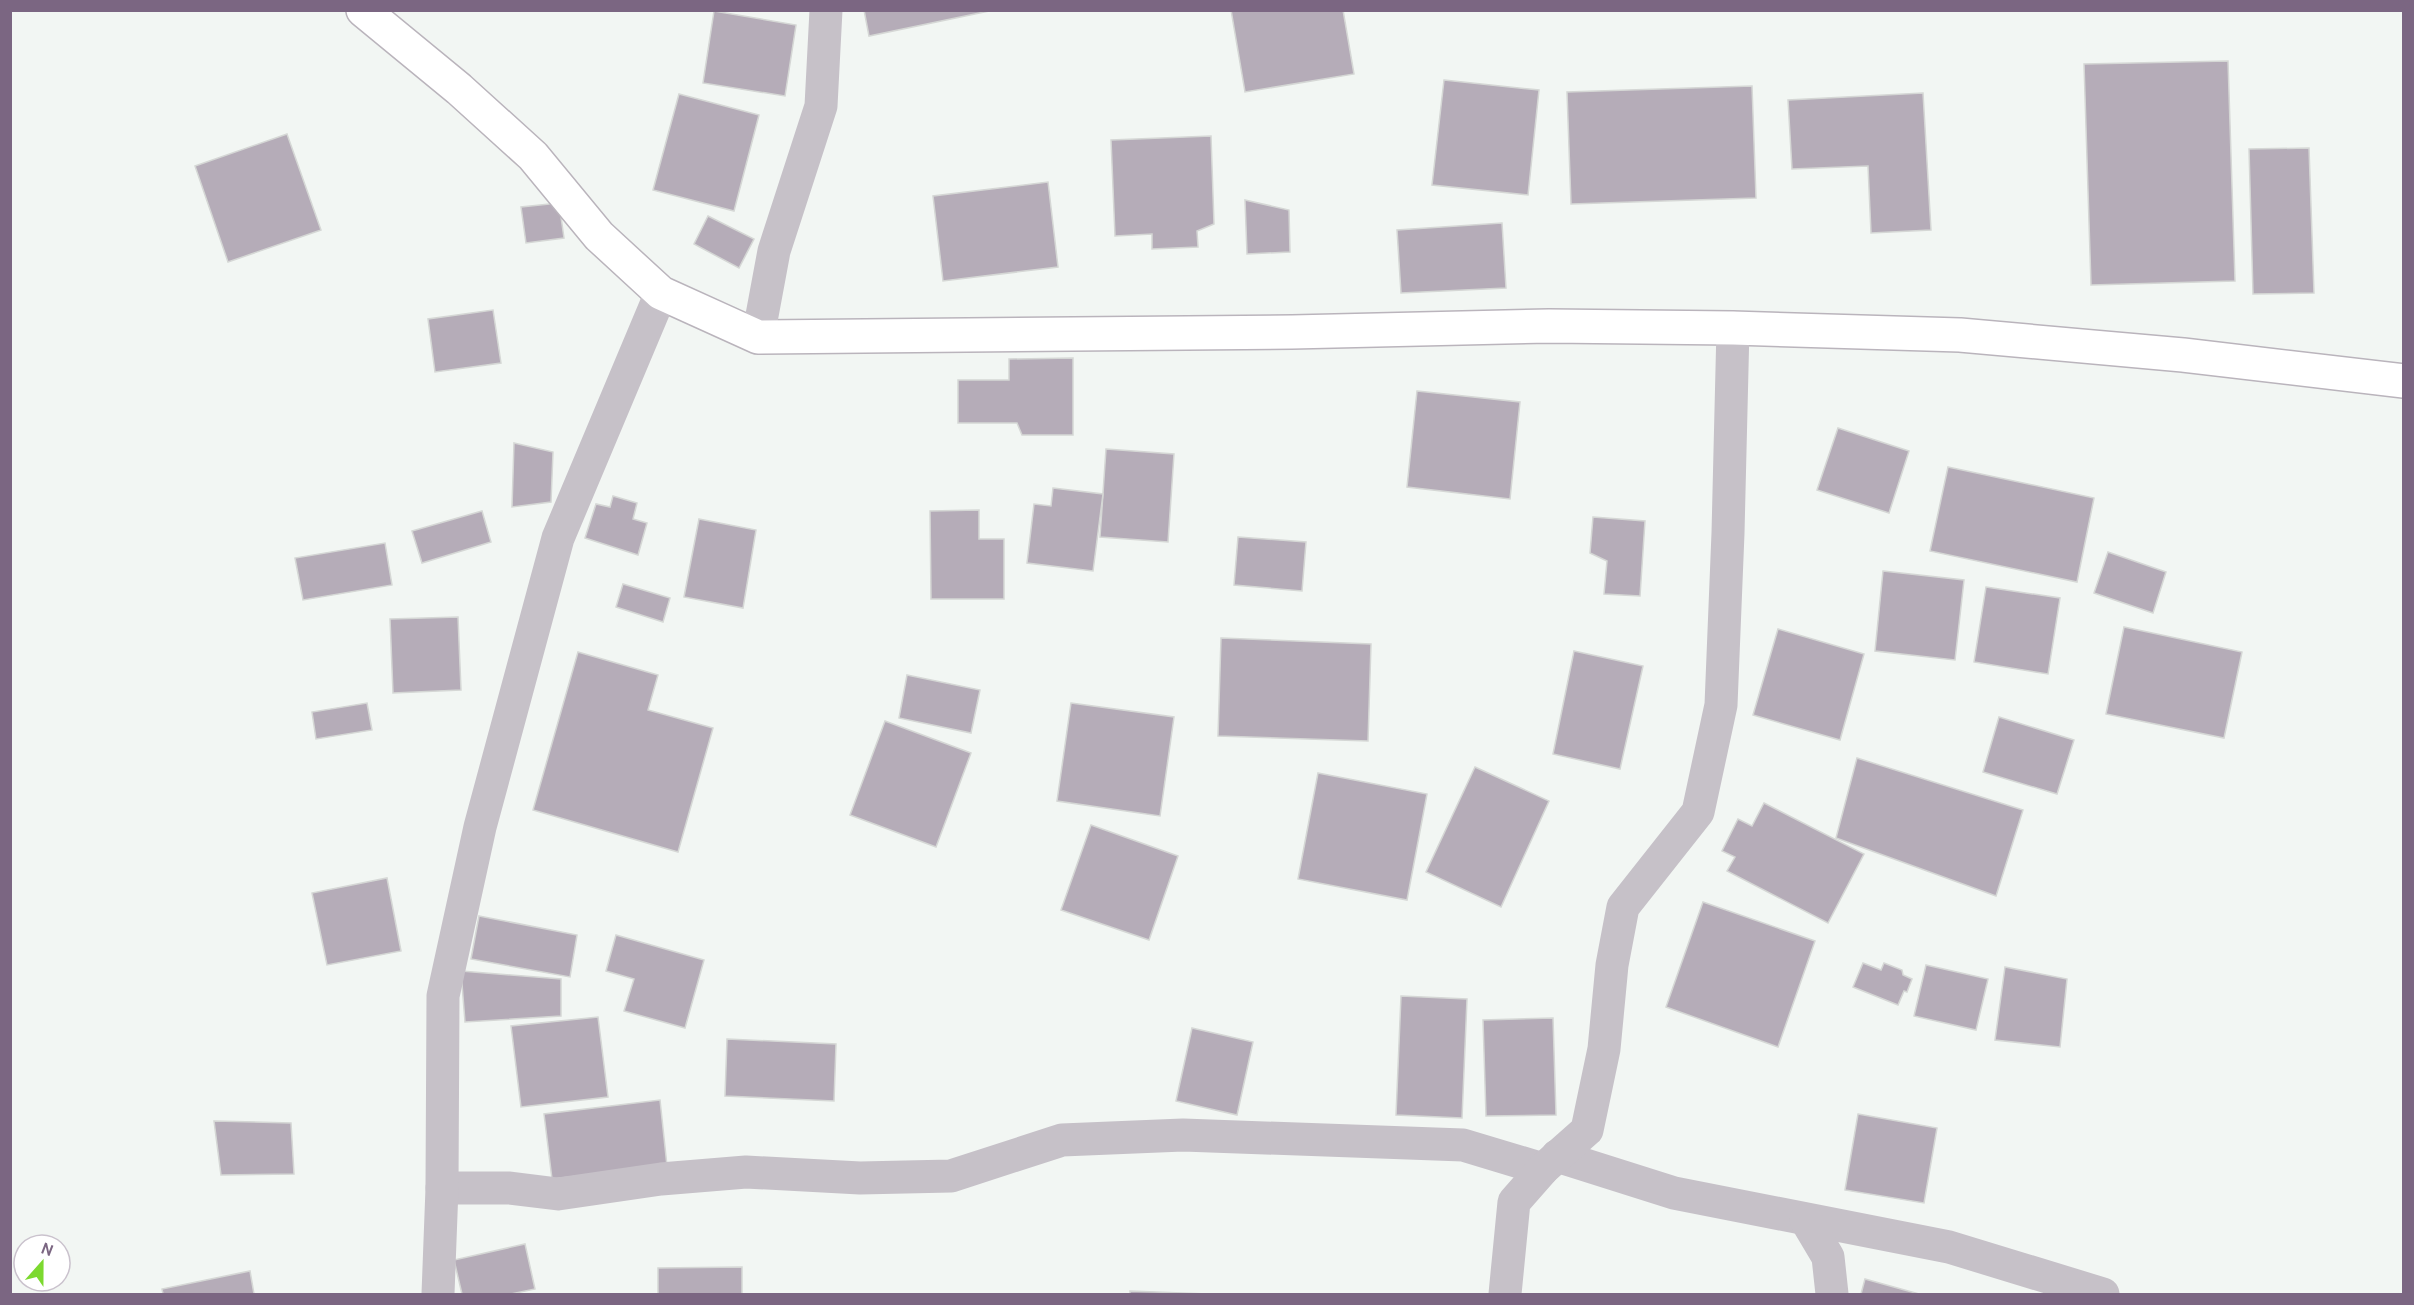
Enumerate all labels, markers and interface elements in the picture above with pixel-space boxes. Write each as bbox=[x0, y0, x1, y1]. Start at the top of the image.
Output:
north arrow bbox=[12, 1233, 72, 1293]
text: N bbox=[39, 1239, 56, 1260]

